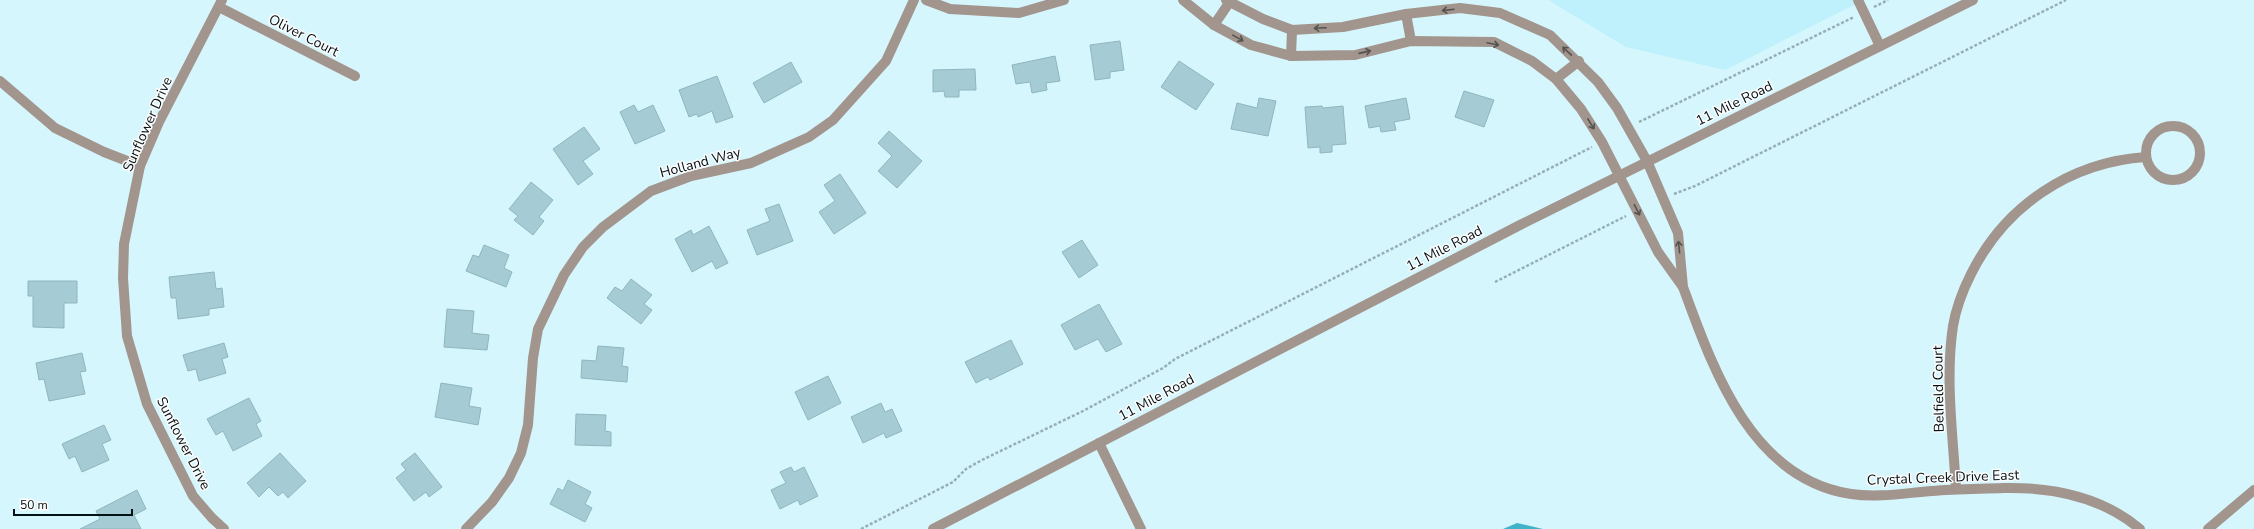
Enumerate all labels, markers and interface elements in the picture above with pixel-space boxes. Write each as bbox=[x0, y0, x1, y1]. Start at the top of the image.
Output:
one-way arrow bbox=[1442, 6, 1455, 13]
street label: Oliver Court bbox=[266, 10, 342, 61]
one-way arrow bbox=[1314, 25, 1327, 32]
one-way arrow bbox=[1232, 35, 1244, 42]
one-way arrow bbox=[1486, 40, 1499, 48]
one-way arrow bbox=[1562, 46, 1572, 56]
one-way arrow bbox=[1358, 48, 1371, 56]
street label: Sunflower Drive bbox=[118, 74, 177, 175]
street label: 11 Mile Road bbox=[1693, 77, 1776, 130]
one-way arrow bbox=[1587, 118, 1595, 130]
street label: Holland Way bbox=[658, 142, 743, 182]
one-way arrow bbox=[1633, 203, 1641, 215]
street label: 11 Mile Road bbox=[1403, 221, 1486, 276]
one-way arrow bbox=[1676, 241, 1683, 254]
street label: Belfield Court bbox=[1928, 345, 1949, 433]
street label: 11 Mile Road bbox=[1115, 369, 1197, 425]
street label: Sunflower Drive bbox=[152, 394, 215, 493]
street label: Crystal Creek Drive East bbox=[1867, 465, 2020, 490]
scale bar bbox=[14, 491, 132, 517]
text: 50 m bbox=[20, 497, 48, 513]

